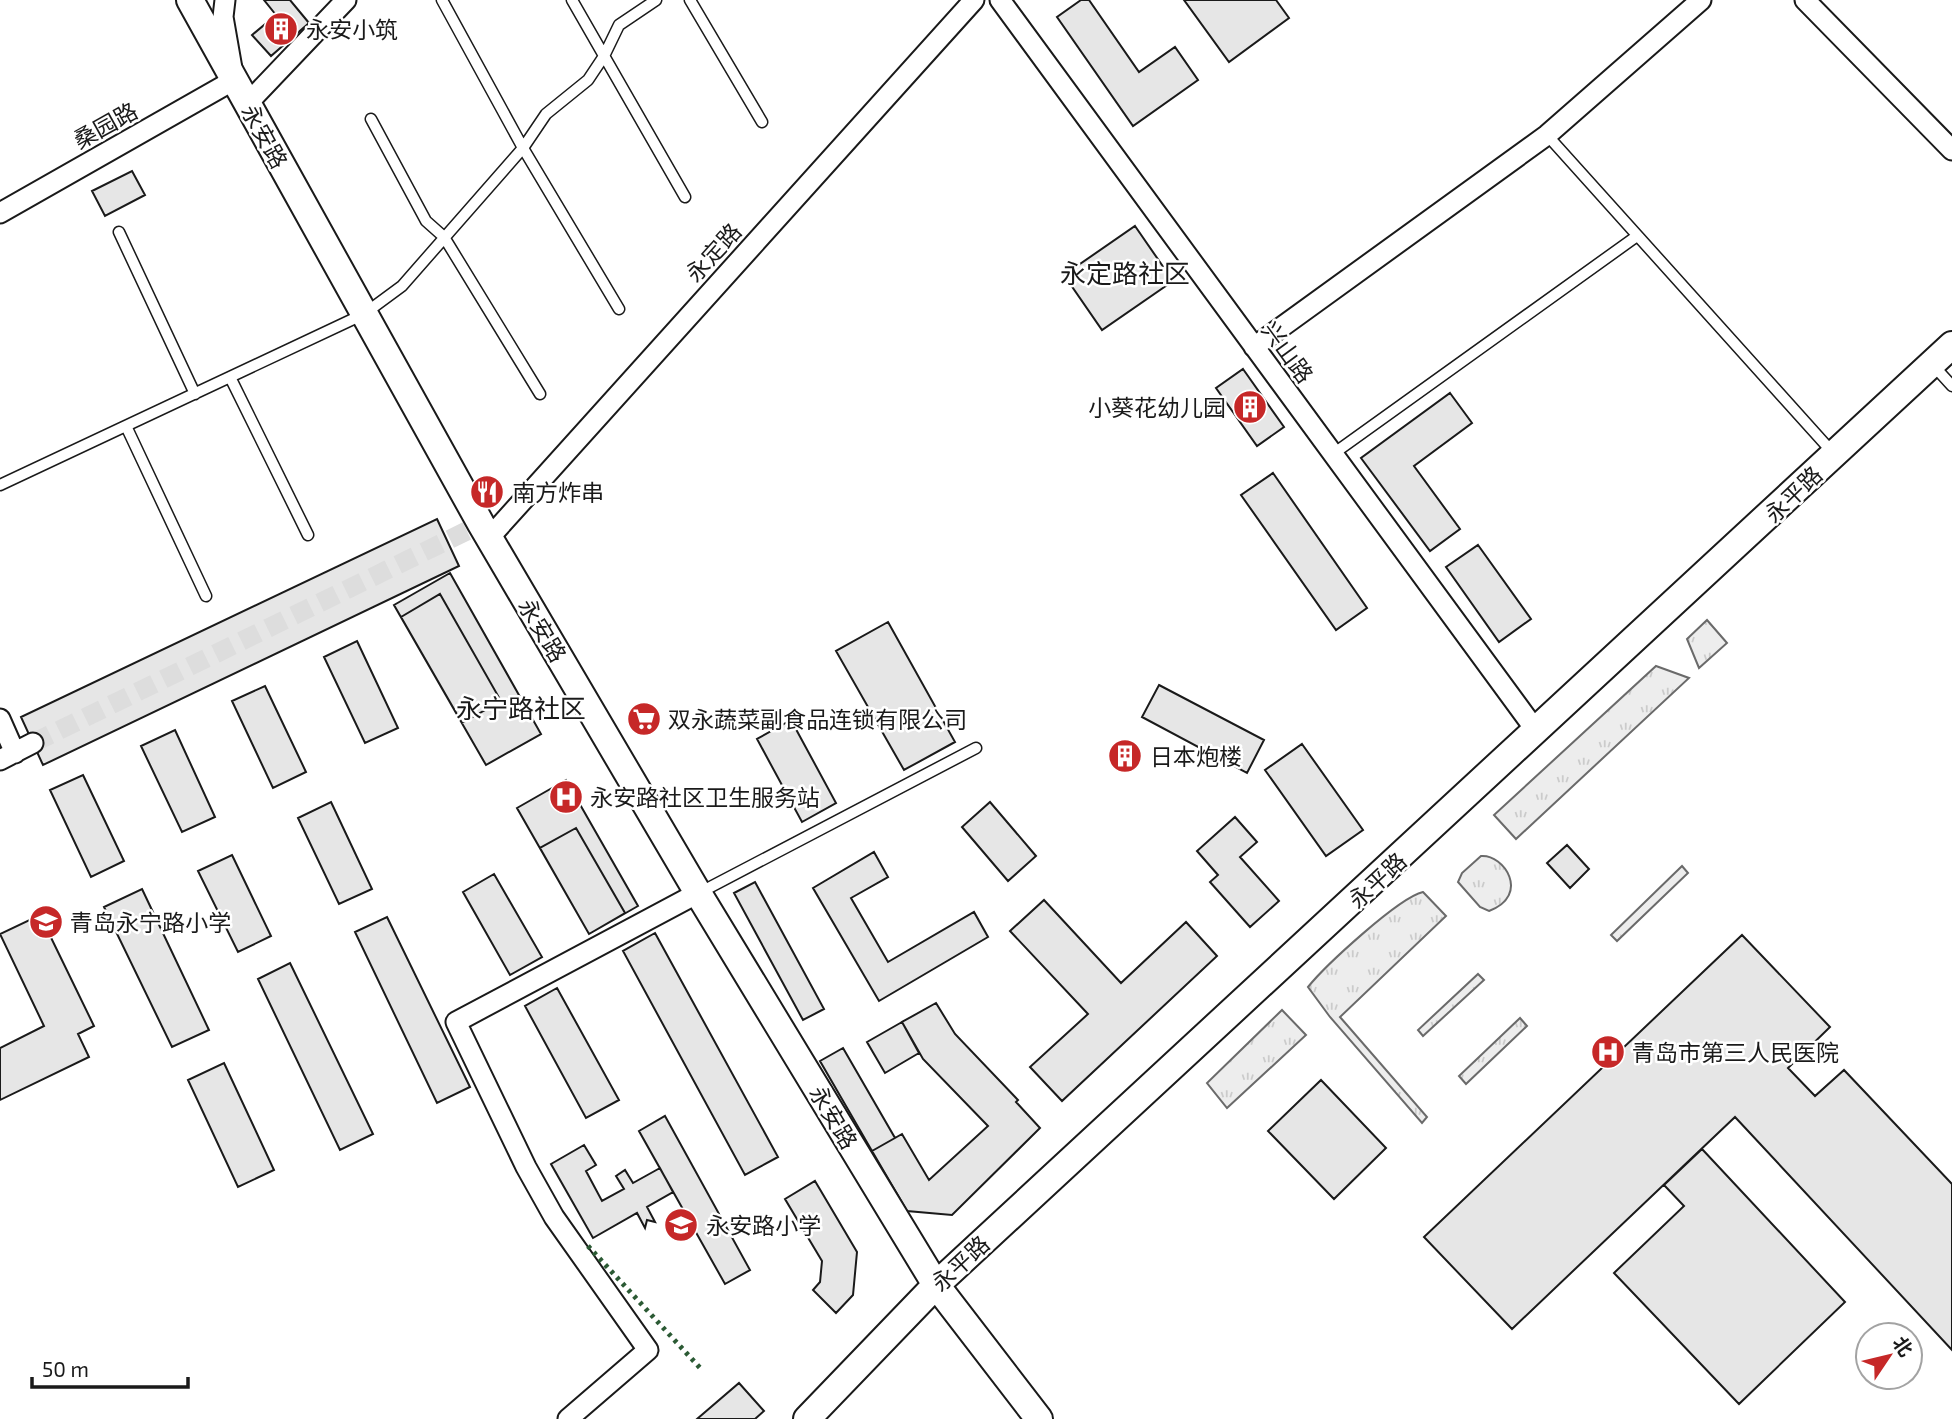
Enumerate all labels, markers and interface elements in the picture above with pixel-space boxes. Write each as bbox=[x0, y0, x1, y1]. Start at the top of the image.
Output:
building icon: 永安小筑 bbox=[262, 10, 300, 48]
place label: 永安小筑 bbox=[306, 15, 398, 43]
street label: 桑园路 bbox=[68, 96, 142, 154]
street label: 永安路 bbox=[236, 99, 294, 173]
street label: 永定路 bbox=[680, 217, 746, 287]
district label: 永定路社区 bbox=[1060, 257, 1190, 288]
street label: 兴山路 bbox=[1256, 316, 1320, 388]
building icon: 小葵花幼儿园 bbox=[1231, 388, 1269, 426]
place label: 小葵花幼儿园 bbox=[1088, 393, 1226, 421]
street label: 永平路 bbox=[1758, 460, 1828, 528]
restaurant icon: 南方炸串 bbox=[468, 473, 506, 511]
place label: 南方炸串 bbox=[512, 478, 604, 506]
street label: 永安路 bbox=[513, 593, 573, 667]
district label: 永宁路社区 bbox=[456, 692, 586, 723]
supermarket icon: 双永蔬菜副食品连锁有限公司 bbox=[625, 700, 663, 738]
place label: 双永蔬菜副食品连锁有限公司 bbox=[668, 705, 967, 733]
building icon: 日本炮楼 bbox=[1106, 737, 1144, 775]
place label: 日本炮楼 bbox=[1150, 742, 1242, 770]
hospital icon: 永安路社区卫生服务站 bbox=[547, 778, 585, 816]
place label: 永安路社区卫生服务站 bbox=[590, 783, 820, 811]
street label: 永平路 bbox=[1342, 846, 1412, 914]
school or university icon: 青岛永宁路小学 bbox=[27, 903, 65, 941]
place label: 青岛永宁路小学 bbox=[70, 908, 231, 936]
hospital icon: 青岛市第三人民医院 bbox=[1589, 1033, 1627, 1071]
place label: 青岛市第三人民医院 bbox=[1632, 1038, 1839, 1066]
street label: 永安路 bbox=[804, 1080, 864, 1154]
school or university icon: 永安路小学 bbox=[662, 1206, 700, 1244]
place label: 永安路小学 bbox=[706, 1211, 821, 1239]
street label: 永平路 bbox=[925, 1229, 995, 1297]
north arrow bbox=[1854, 1321, 1924, 1391]
text: 北 bbox=[1888, 1332, 1918, 1360]
scale bar bbox=[32, 1346, 187, 1390]
text: 50 m bbox=[42, 1356, 89, 1381]

